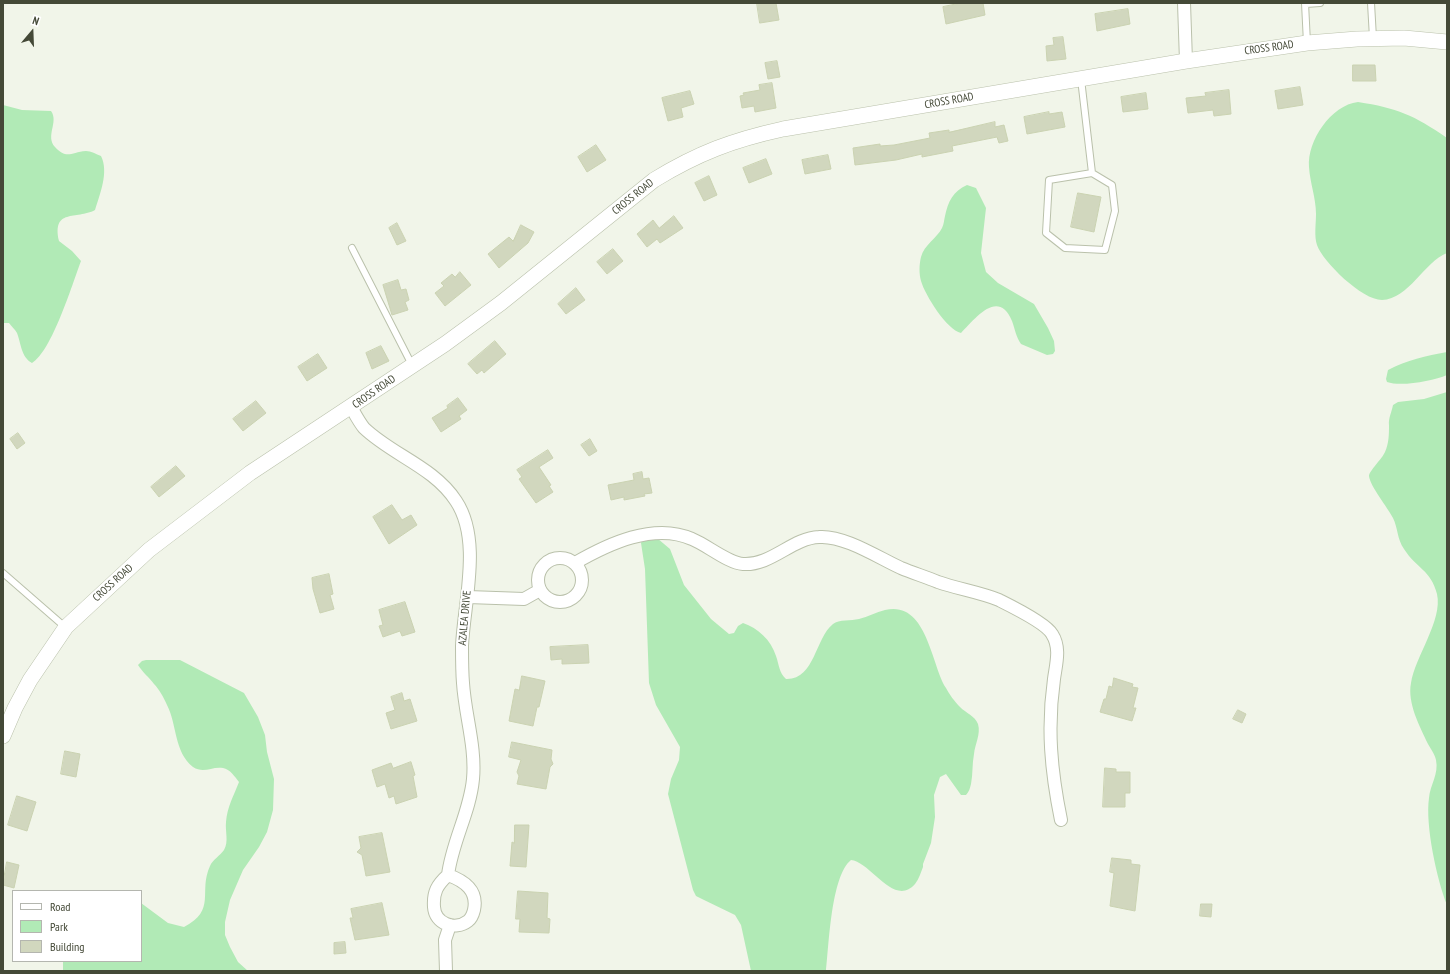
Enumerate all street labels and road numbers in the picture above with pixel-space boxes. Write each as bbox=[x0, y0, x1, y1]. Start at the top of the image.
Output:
street label: CROSS ROAD bbox=[1244, 38, 1294, 58]
street label: CROSS ROAD bbox=[923, 90, 975, 112]
street label: CROSS ROAD bbox=[610, 176, 656, 218]
street label: CROSS ROAD bbox=[350, 372, 398, 412]
street label: CROSS ROAD bbox=[90, 562, 136, 604]
street label: AZALEA DRIVE bbox=[456, 590, 474, 646]

